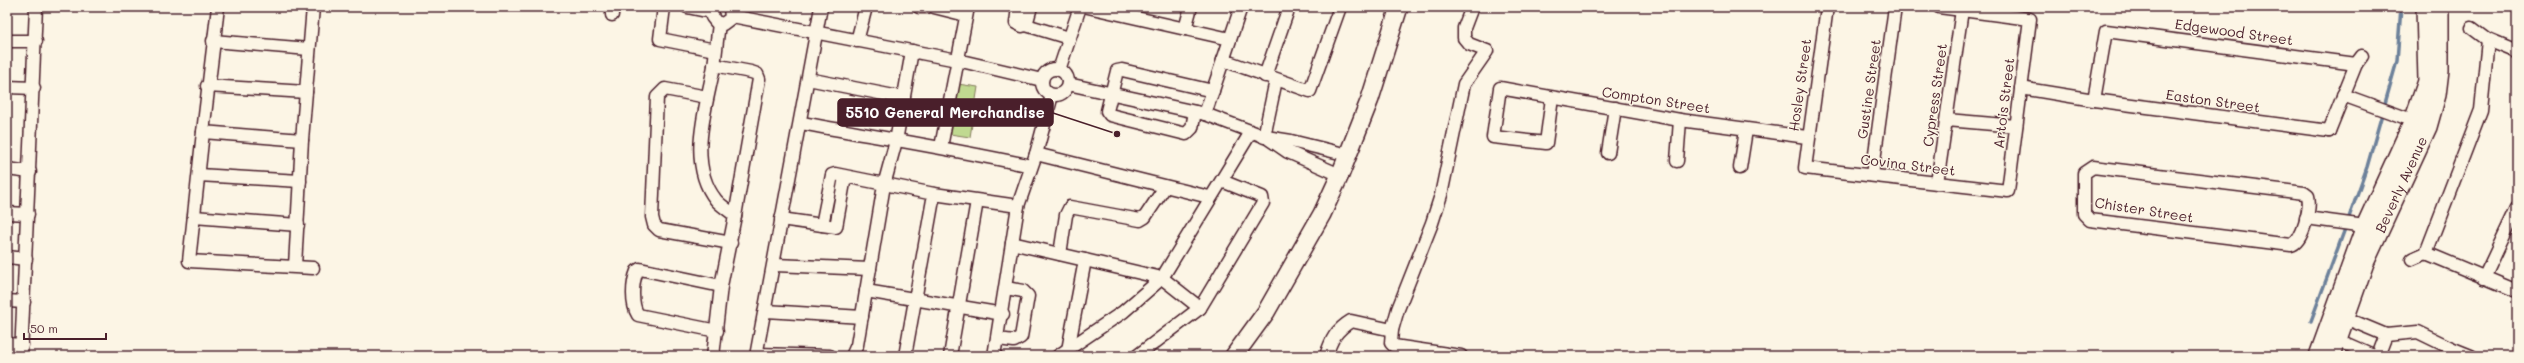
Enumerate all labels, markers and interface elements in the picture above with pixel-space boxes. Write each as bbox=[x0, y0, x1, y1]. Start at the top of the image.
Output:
street label: Edgewood Street bbox=[2174, 14, 2294, 49]
street label: Hosley Street bbox=[1784, 37, 1815, 133]
street label: Gustine Street bbox=[1852, 38, 1885, 140]
street label: Cypress Street bbox=[1918, 42, 1951, 148]
street label: Artois Street bbox=[1989, 56, 2018, 149]
street label: Compton Street bbox=[1601, 82, 1712, 117]
street label: Easton Street bbox=[2165, 84, 2261, 117]
callout: 5510 General Merchandise bbox=[838, 99, 1053, 126]
text: 5510 General Merchandise bbox=[845, 102, 1045, 122]
street label: Beverly Avenue bbox=[2370, 133, 2431, 236]
street label: Covina Street bbox=[1860, 149, 1957, 180]
street label: Chister Street bbox=[2093, 192, 2195, 227]
scale bar bbox=[24, 315, 106, 341]
text: 50 m bbox=[30, 320, 58, 336]

